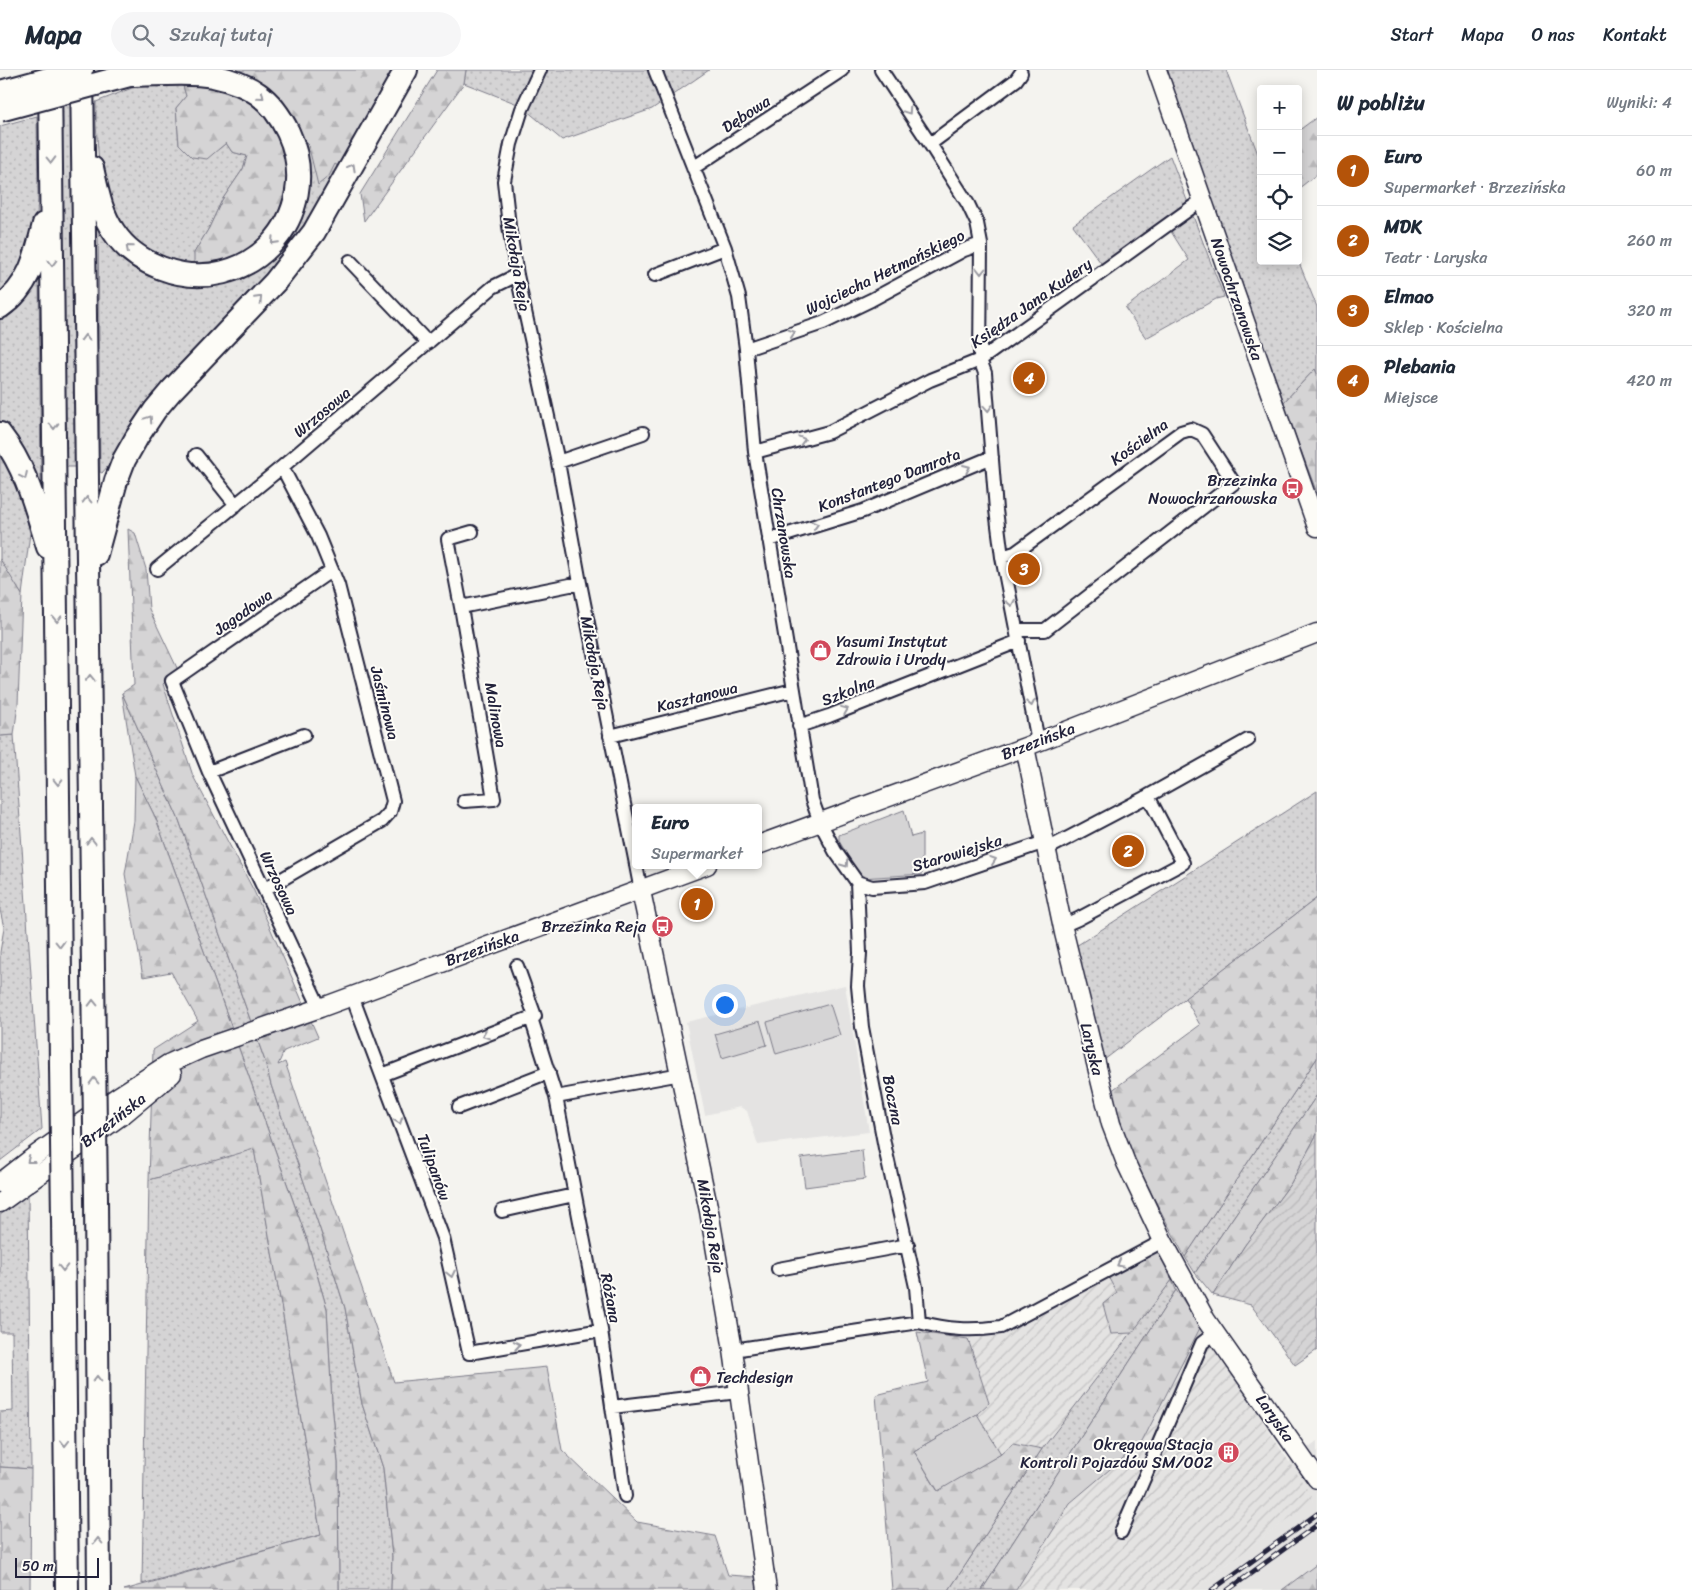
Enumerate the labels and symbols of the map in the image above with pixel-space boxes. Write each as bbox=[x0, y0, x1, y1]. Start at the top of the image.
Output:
street label: Dębowa bbox=[716, 87, 777, 141]
one-way arrow bbox=[255, 91, 264, 99]
one-way arrow bbox=[902, 105, 911, 114]
one-way arrow bbox=[46, 156, 56, 164]
one-way arrow bbox=[346, 163, 356, 172]
street label: Mikołaja Reja bbox=[494, 215, 540, 313]
street label: Wojciecha Hetmańskiego bbox=[800, 221, 970, 323]
street label: Nowochrzanowska bbox=[1202, 233, 1272, 365]
one-way arrow bbox=[271, 235, 280, 244]
one-way arrow bbox=[125, 245, 134, 254]
street label: Księdza Jana Kudery bbox=[964, 250, 1099, 356]
one-way arrow bbox=[47, 259, 58, 267]
one-way arrow bbox=[976, 267, 986, 275]
one-way arrow bbox=[253, 296, 262, 305]
one-way arrow bbox=[788, 329, 796, 339]
one-way arrow bbox=[80, 334, 90, 342]
pin: 4 bbox=[1013, 359, 1045, 397]
street label: Wrzosowa bbox=[286, 379, 358, 445]
one-way arrow bbox=[982, 404, 993, 412]
street label: Kościelna bbox=[1104, 411, 1174, 473]
one-way arrow bbox=[143, 415, 152, 424]
one-way arrow bbox=[49, 422, 60, 430]
one-way arrow bbox=[797, 435, 805, 445]
street label: Konstantego Damrota bbox=[813, 439, 965, 521]
one-way arrow bbox=[962, 463, 971, 474]
place label: Brzezinka Nowochrzanowska bbox=[1148, 466, 1278, 513]
one-way arrow bbox=[18, 471, 28, 480]
bus stop icon: Brzezinka Nowochrzanowska bbox=[1281, 477, 1305, 501]
street label: Chrzanowska bbox=[763, 486, 805, 580]
one-way arrow bbox=[82, 496, 93, 504]
one-way arrow bbox=[811, 521, 819, 531]
pin: 3 bbox=[1008, 550, 1040, 588]
street label: Jagodowa bbox=[206, 581, 279, 644]
one-way arrow bbox=[1006, 599, 1016, 608]
street label: Mikołaja Reja bbox=[572, 613, 618, 713]
one-way arrow bbox=[52, 616, 62, 624]
place label: Yasumi Instytut Zdrowia i Urody bbox=[836, 627, 948, 674]
shop icon: Yasumi Instytut Zdrowia i Urody bbox=[808, 638, 832, 662]
street label: Jaśminowa bbox=[362, 662, 408, 743]
street label: Szkolna bbox=[817, 667, 880, 714]
street label: Kasztanowa bbox=[653, 673, 741, 721]
one-way arrow bbox=[85, 674, 95, 682]
street label: Malinowa bbox=[476, 680, 516, 750]
one-way arrow bbox=[1025, 698, 1035, 707]
one-way arrow bbox=[840, 706, 849, 716]
street label: Brzezińska bbox=[997, 714, 1079, 768]
one-way arrow bbox=[53, 778, 63, 786]
street label: Starowiejska bbox=[909, 825, 1006, 880]
pin: 2 bbox=[1112, 832, 1144, 870]
one-way arrow bbox=[86, 836, 97, 844]
street label: Wrzosowa bbox=[251, 846, 307, 920]
one-way arrow bbox=[988, 856, 997, 866]
one-way arrow bbox=[839, 859, 848, 868]
pin: 1 bbox=[681, 885, 713, 923]
place label: Brzezinka Reja bbox=[542, 912, 647, 941]
bus stop icon: Brzezinka Reja bbox=[650, 914, 674, 938]
street label: Brzezińska bbox=[441, 921, 523, 975]
one-way arrow bbox=[55, 941, 65, 949]
your location bbox=[712, 992, 738, 1018]
one-way arrow bbox=[88, 999, 98, 1006]
street label: Laryska bbox=[1071, 1020, 1113, 1079]
one-way arrow bbox=[481, 1029, 490, 1039]
street label: Boczna bbox=[874, 1072, 912, 1129]
one-way arrow bbox=[89, 1076, 99, 1084]
street label: Brzezińska bbox=[74, 1085, 152, 1155]
one-way arrow bbox=[393, 1116, 403, 1125]
street label: Tulipanów bbox=[409, 1129, 460, 1205]
one-way arrow bbox=[26, 1155, 35, 1164]
street label: Mikołaja Reja bbox=[688, 1177, 734, 1275]
one-way arrow bbox=[1117, 1258, 1126, 1268]
one-way arrow bbox=[58, 1264, 68, 1272]
one-way arrow bbox=[445, 1270, 456, 1279]
street label: Różana bbox=[592, 1271, 630, 1326]
one-way arrow bbox=[513, 1340, 522, 1350]
place label: Techdesign bbox=[716, 1363, 794, 1392]
shop icon: Techdesign bbox=[688, 1365, 712, 1389]
one-way arrow bbox=[92, 1375, 102, 1382]
street label: Laryska bbox=[1248, 1388, 1303, 1449]
place label: Okręgowa Stacja Kontroli Pojazdów SM/002 bbox=[1020, 1430, 1213, 1477]
one-way arrow bbox=[60, 1440, 70, 1447]
building icon: Okręgowa Stacja Kontroli Pojazdów SM/002 bbox=[1217, 1441, 1241, 1465]
one-way arrow bbox=[93, 1537, 103, 1545]
scale bar bbox=[15, 1555, 99, 1578]

